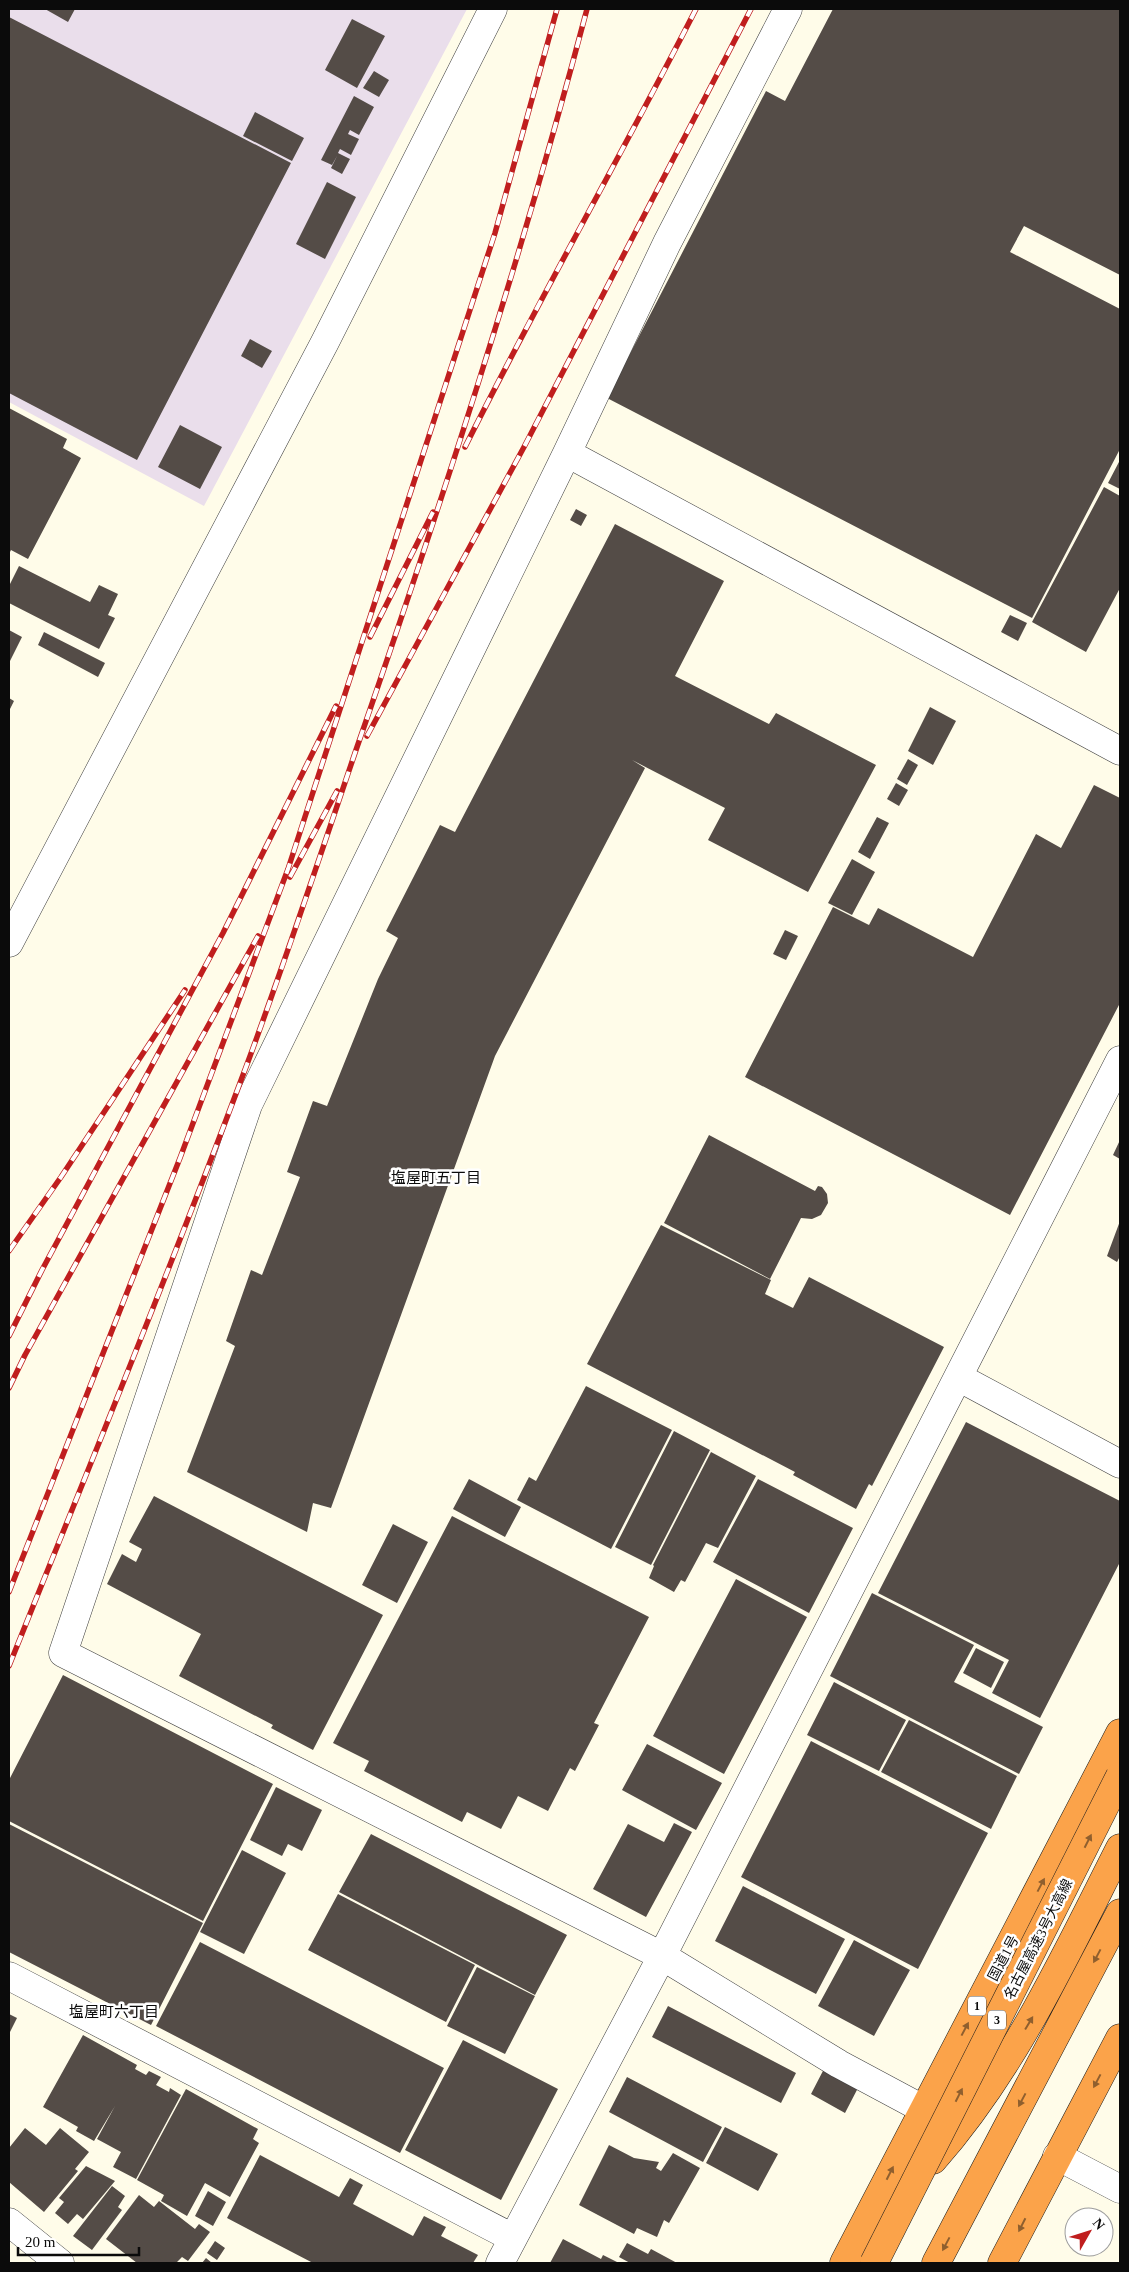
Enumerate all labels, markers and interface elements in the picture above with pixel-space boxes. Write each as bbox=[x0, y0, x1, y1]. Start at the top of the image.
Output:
district label: 塩屋町五丁目 bbox=[391, 1169, 481, 1186]
one-way arrow bbox=[1084, 1833, 1092, 1848]
street label: 名古屋高速3号大高線 bbox=[1002, 1877, 1075, 2002]
one-way arrow bbox=[1037, 1878, 1045, 1892]
street label: 国道1号 bbox=[985, 1933, 1022, 1983]
one-way arrow bbox=[1093, 1950, 1102, 1963]
road number: 1 bbox=[968, 1996, 986, 2015]
district label: 塩屋町六丁目 bbox=[69, 2003, 159, 2020]
road number: 3 bbox=[988, 2010, 1006, 2030]
one-way arrow bbox=[1024, 2017, 1033, 2030]
one-way arrow bbox=[961, 2022, 969, 2036]
one-way arrow bbox=[1093, 2074, 1101, 2088]
one-way arrow bbox=[955, 2088, 963, 2102]
one-way arrow bbox=[1018, 2093, 1026, 2107]
one-way arrow bbox=[886, 2166, 894, 2180]
north arrow bbox=[1064, 2207, 1114, 2257]
text: N bbox=[1090, 2215, 1108, 2233]
one-way arrow bbox=[1018, 2217, 1026, 2232]
scale bar bbox=[18, 2224, 139, 2256]
text: 20 m bbox=[25, 2234, 56, 2250]
one-way arrow bbox=[942, 2237, 950, 2251]

